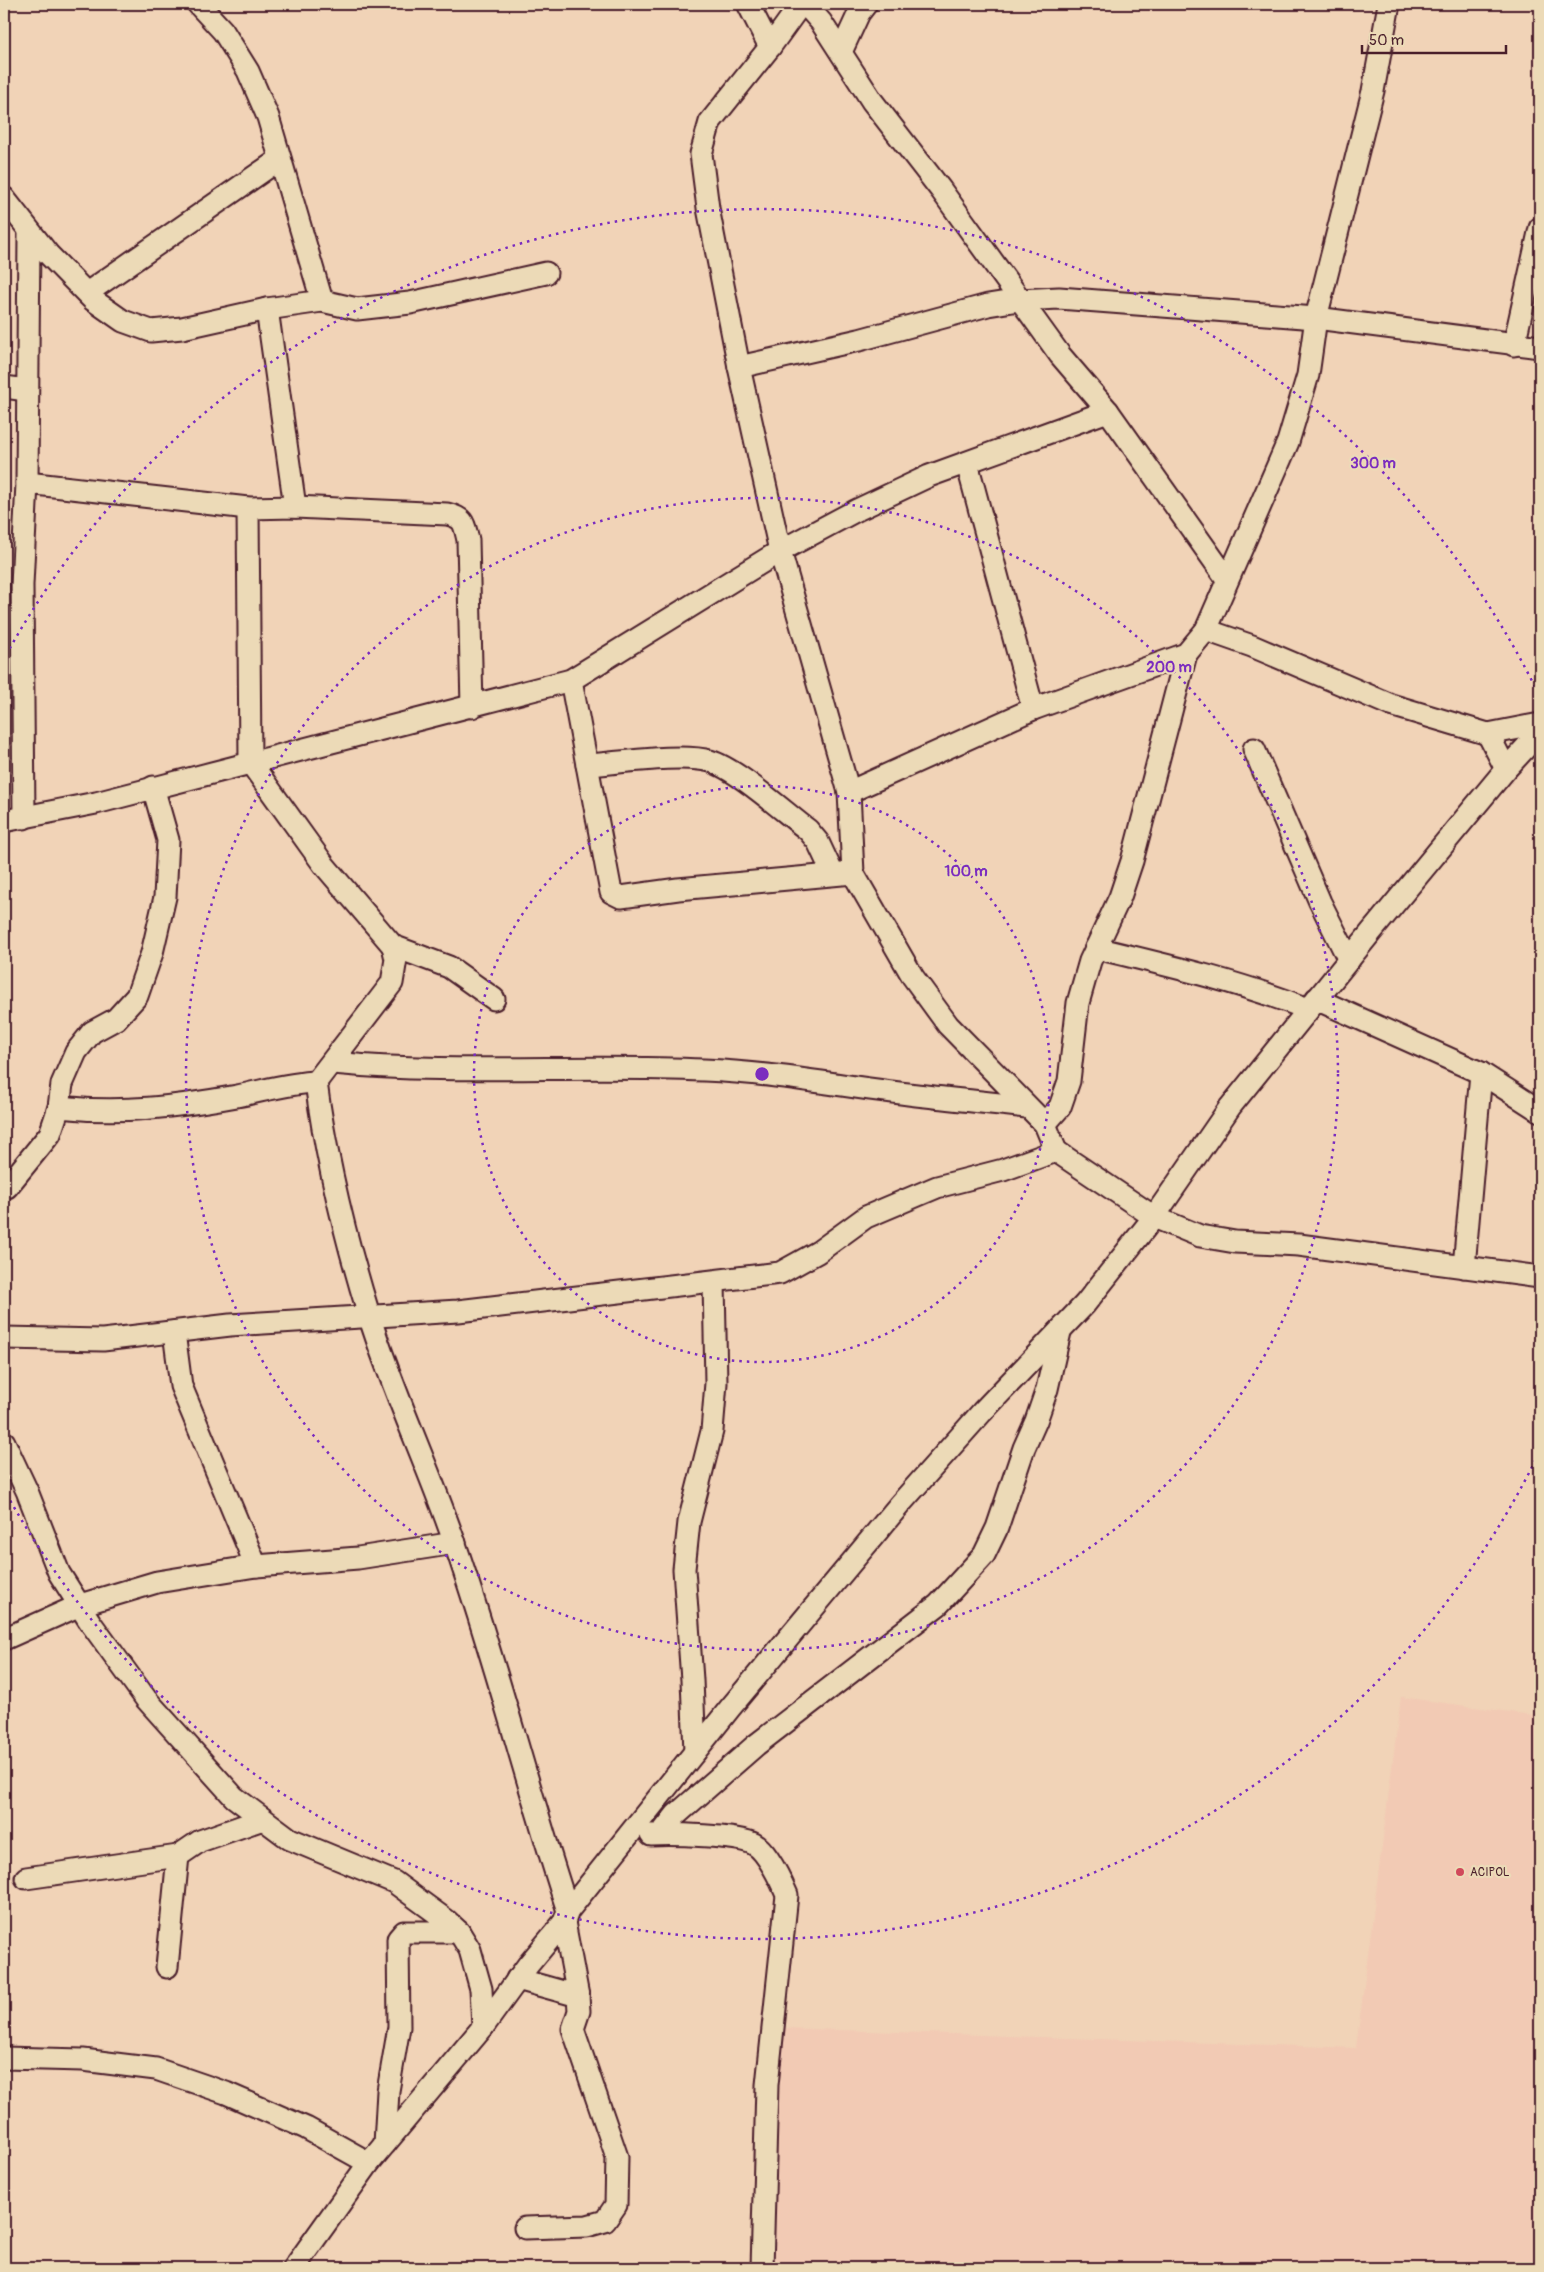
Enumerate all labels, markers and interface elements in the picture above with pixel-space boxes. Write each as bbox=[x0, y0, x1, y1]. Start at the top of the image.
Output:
scale bar bbox=[1362, 22, 1505, 54]
text: 50 m bbox=[1369, 31, 1404, 50]
text: 300 m bbox=[1350, 454, 1396, 473]
text: 200 m bbox=[1146, 658, 1192, 677]
text: 100 m bbox=[945, 862, 987, 881]
centre of rings bbox=[753, 1065, 771, 1083]
place label: ACIPOL bbox=[1470, 1865, 1510, 1880]
marker: ACIPOL bbox=[1454, 1866, 1466, 1878]

